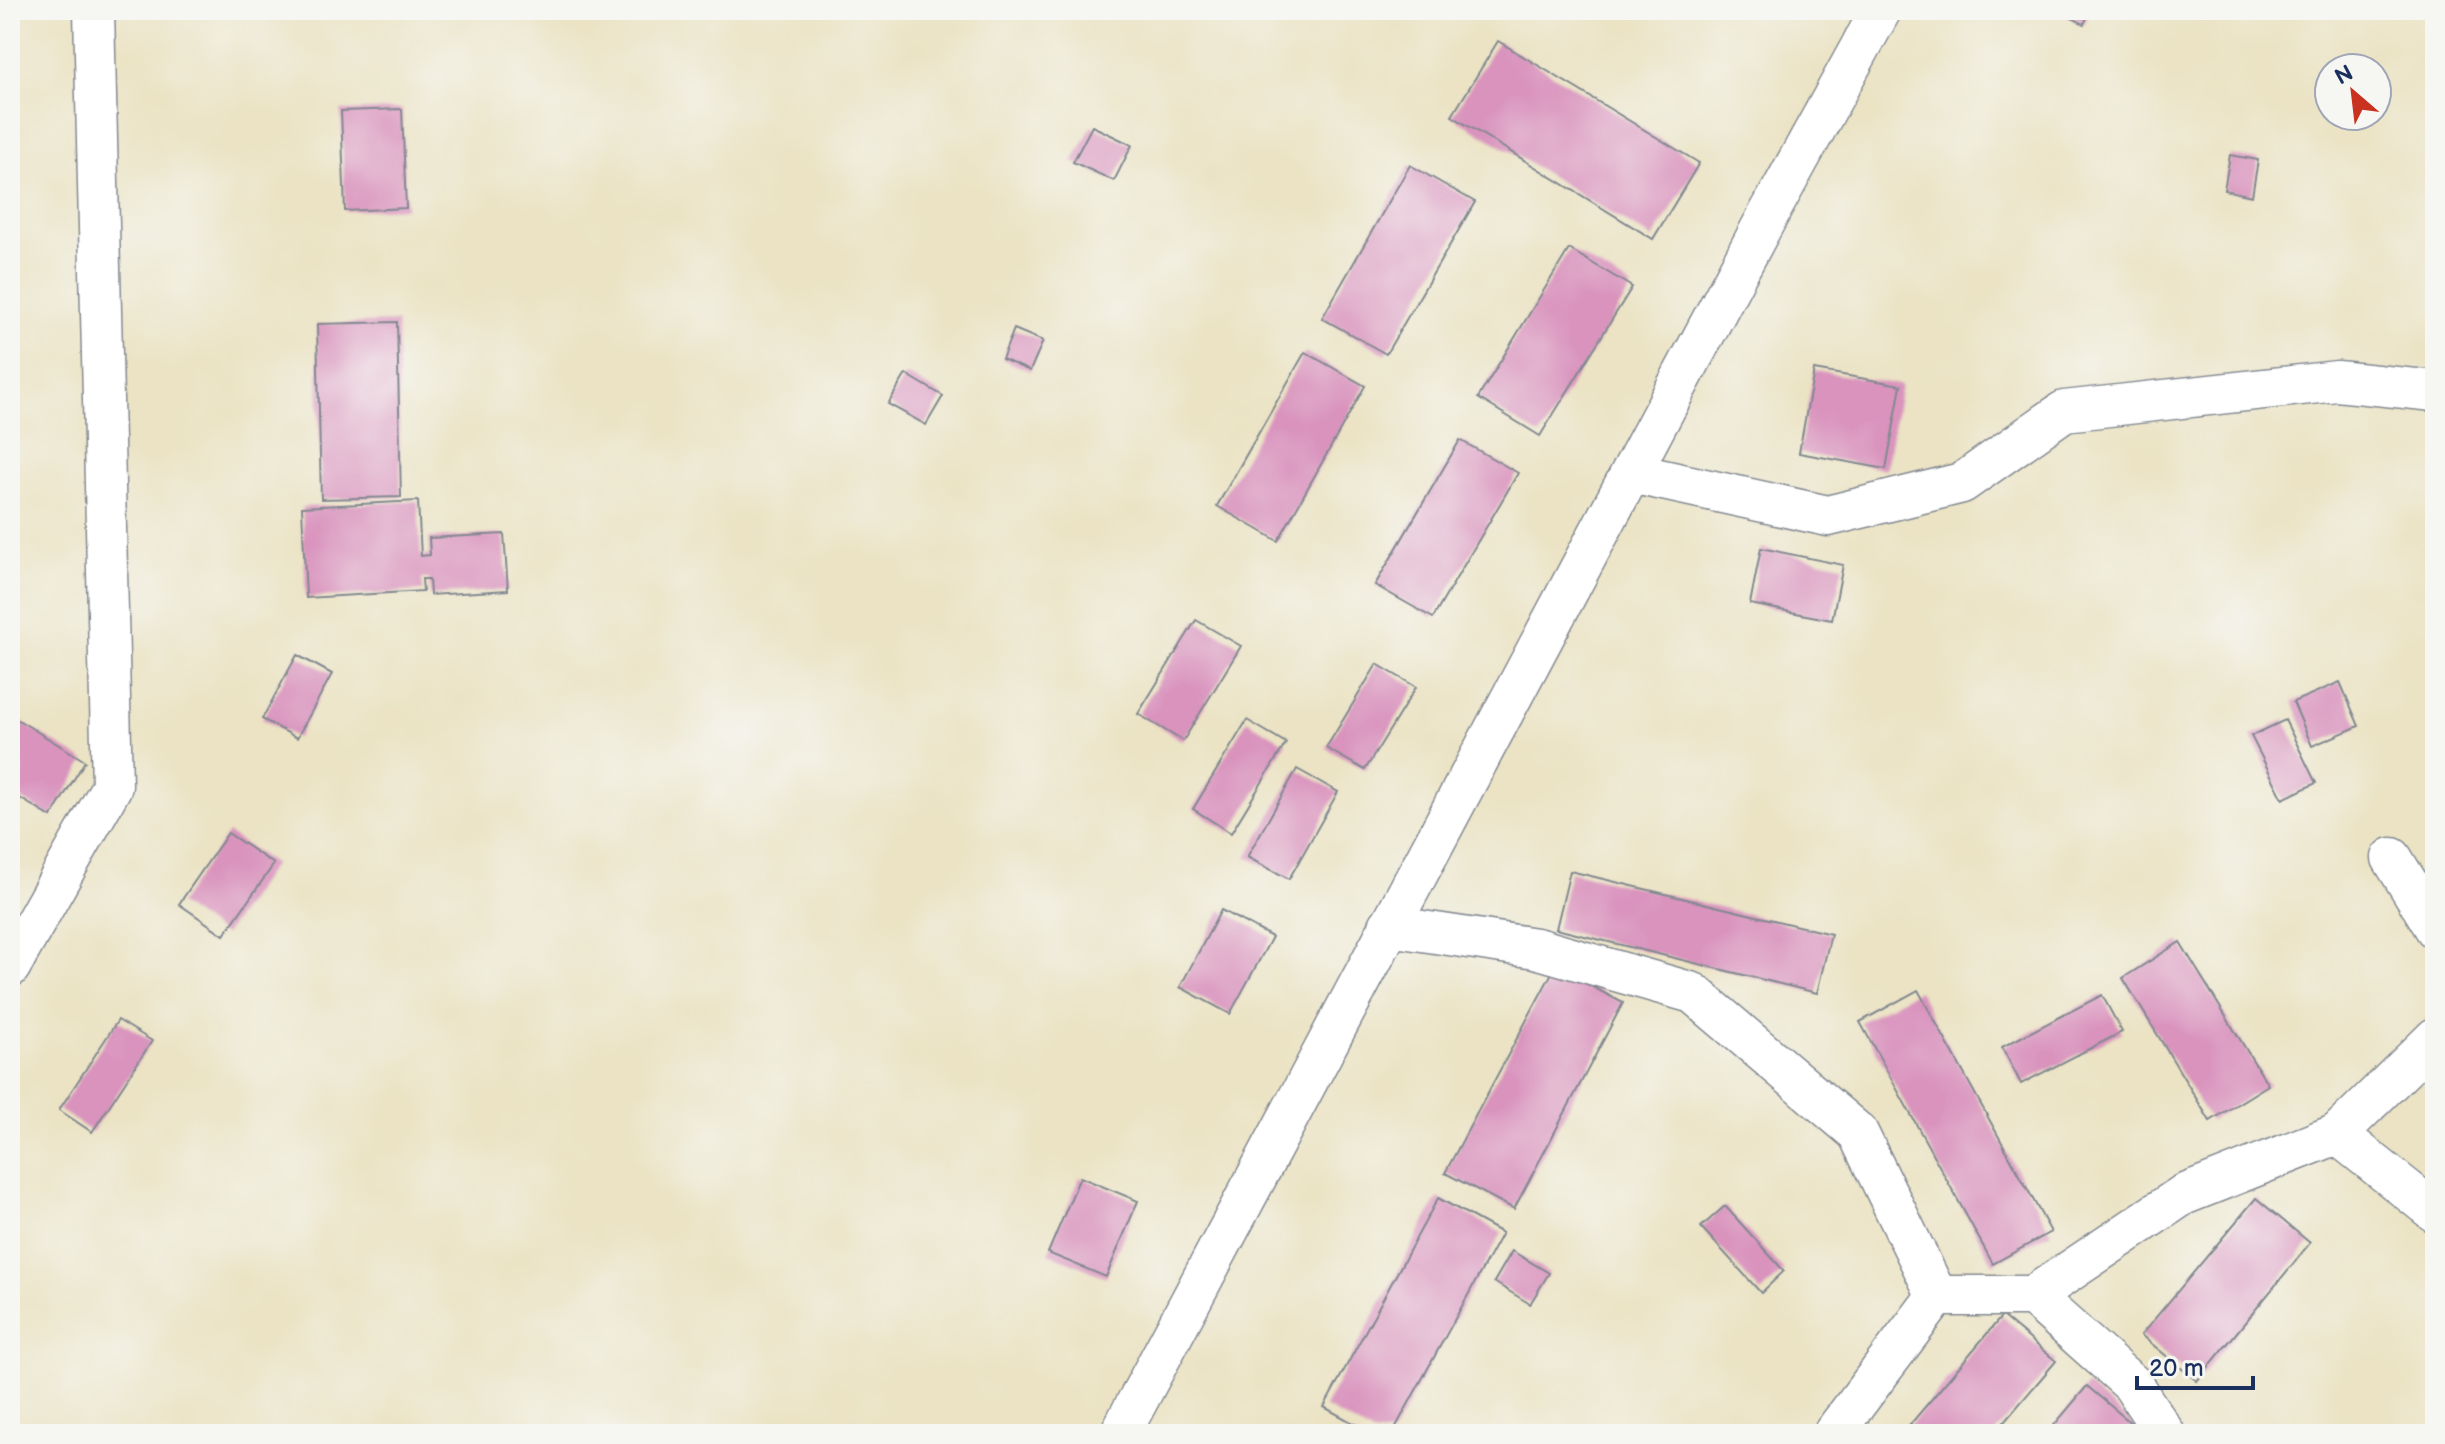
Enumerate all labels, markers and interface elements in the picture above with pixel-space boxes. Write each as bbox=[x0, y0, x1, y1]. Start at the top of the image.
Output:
north arrow bbox=[2313, 52, 2393, 132]
text: N bbox=[2331, 60, 2358, 91]
scale bar bbox=[2137, 1340, 2253, 1390]
text: 20 m bbox=[2149, 1354, 2204, 1383]

